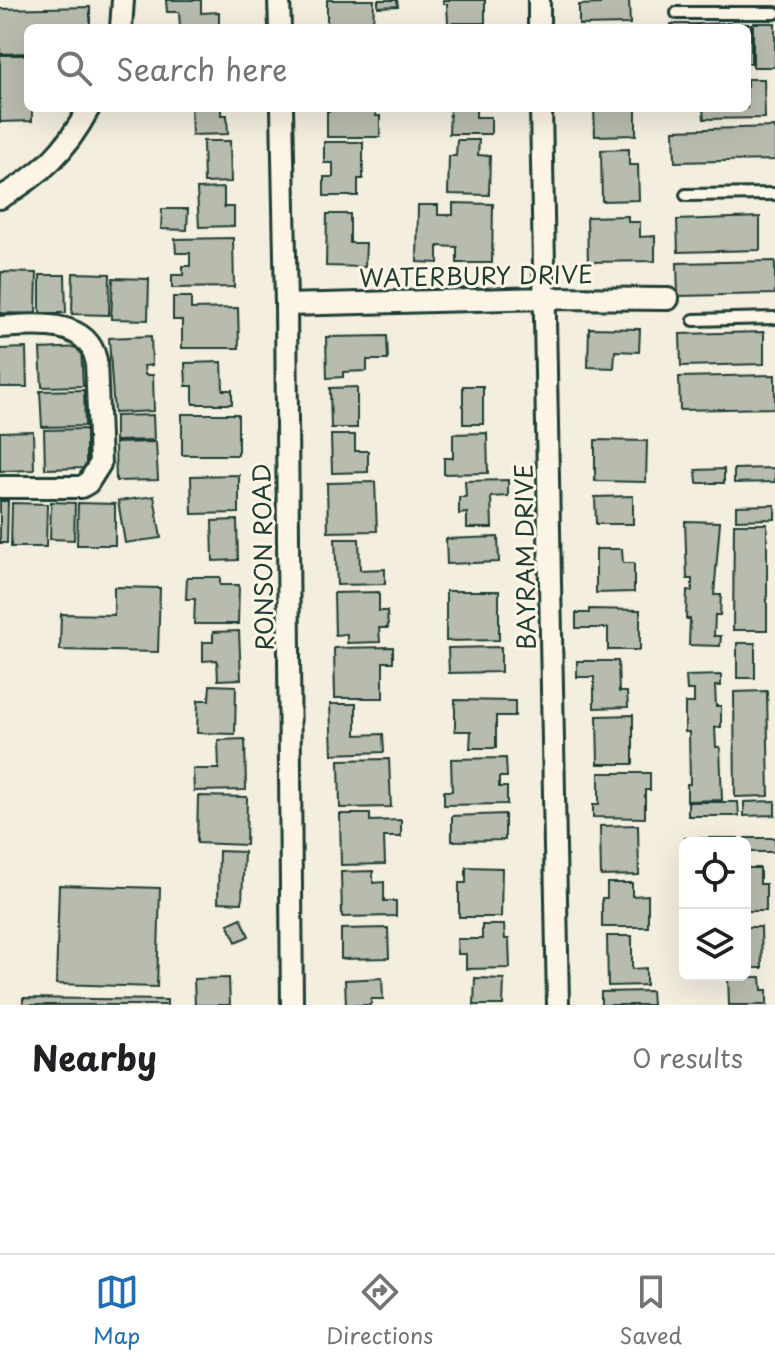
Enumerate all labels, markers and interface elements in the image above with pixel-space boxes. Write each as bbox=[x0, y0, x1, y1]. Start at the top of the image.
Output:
search box bbox=[24, 24, 751, 112]
icon: search bbox=[52, 46, 96, 90]
text: Search here bbox=[116, 46, 288, 91]
street label: WATERBURY DRIVE bbox=[359, 255, 593, 295]
street label: RONSON ROAD bbox=[242, 463, 282, 651]
street label: BAYRAM DRIVE bbox=[504, 464, 544, 650]
map controls bbox=[679, 837, 751, 981]
button: locate bbox=[679, 837, 751, 909]
button: layers bbox=[679, 909, 751, 981]
text: Nearby bbox=[32, 1031, 157, 1083]
text: 0 results bbox=[632, 1038, 743, 1077]
tab: Map bbox=[93, 1270, 140, 1351]
tab: Directions bbox=[326, 1270, 433, 1351]
tab: Saved bbox=[619, 1270, 682, 1351]

